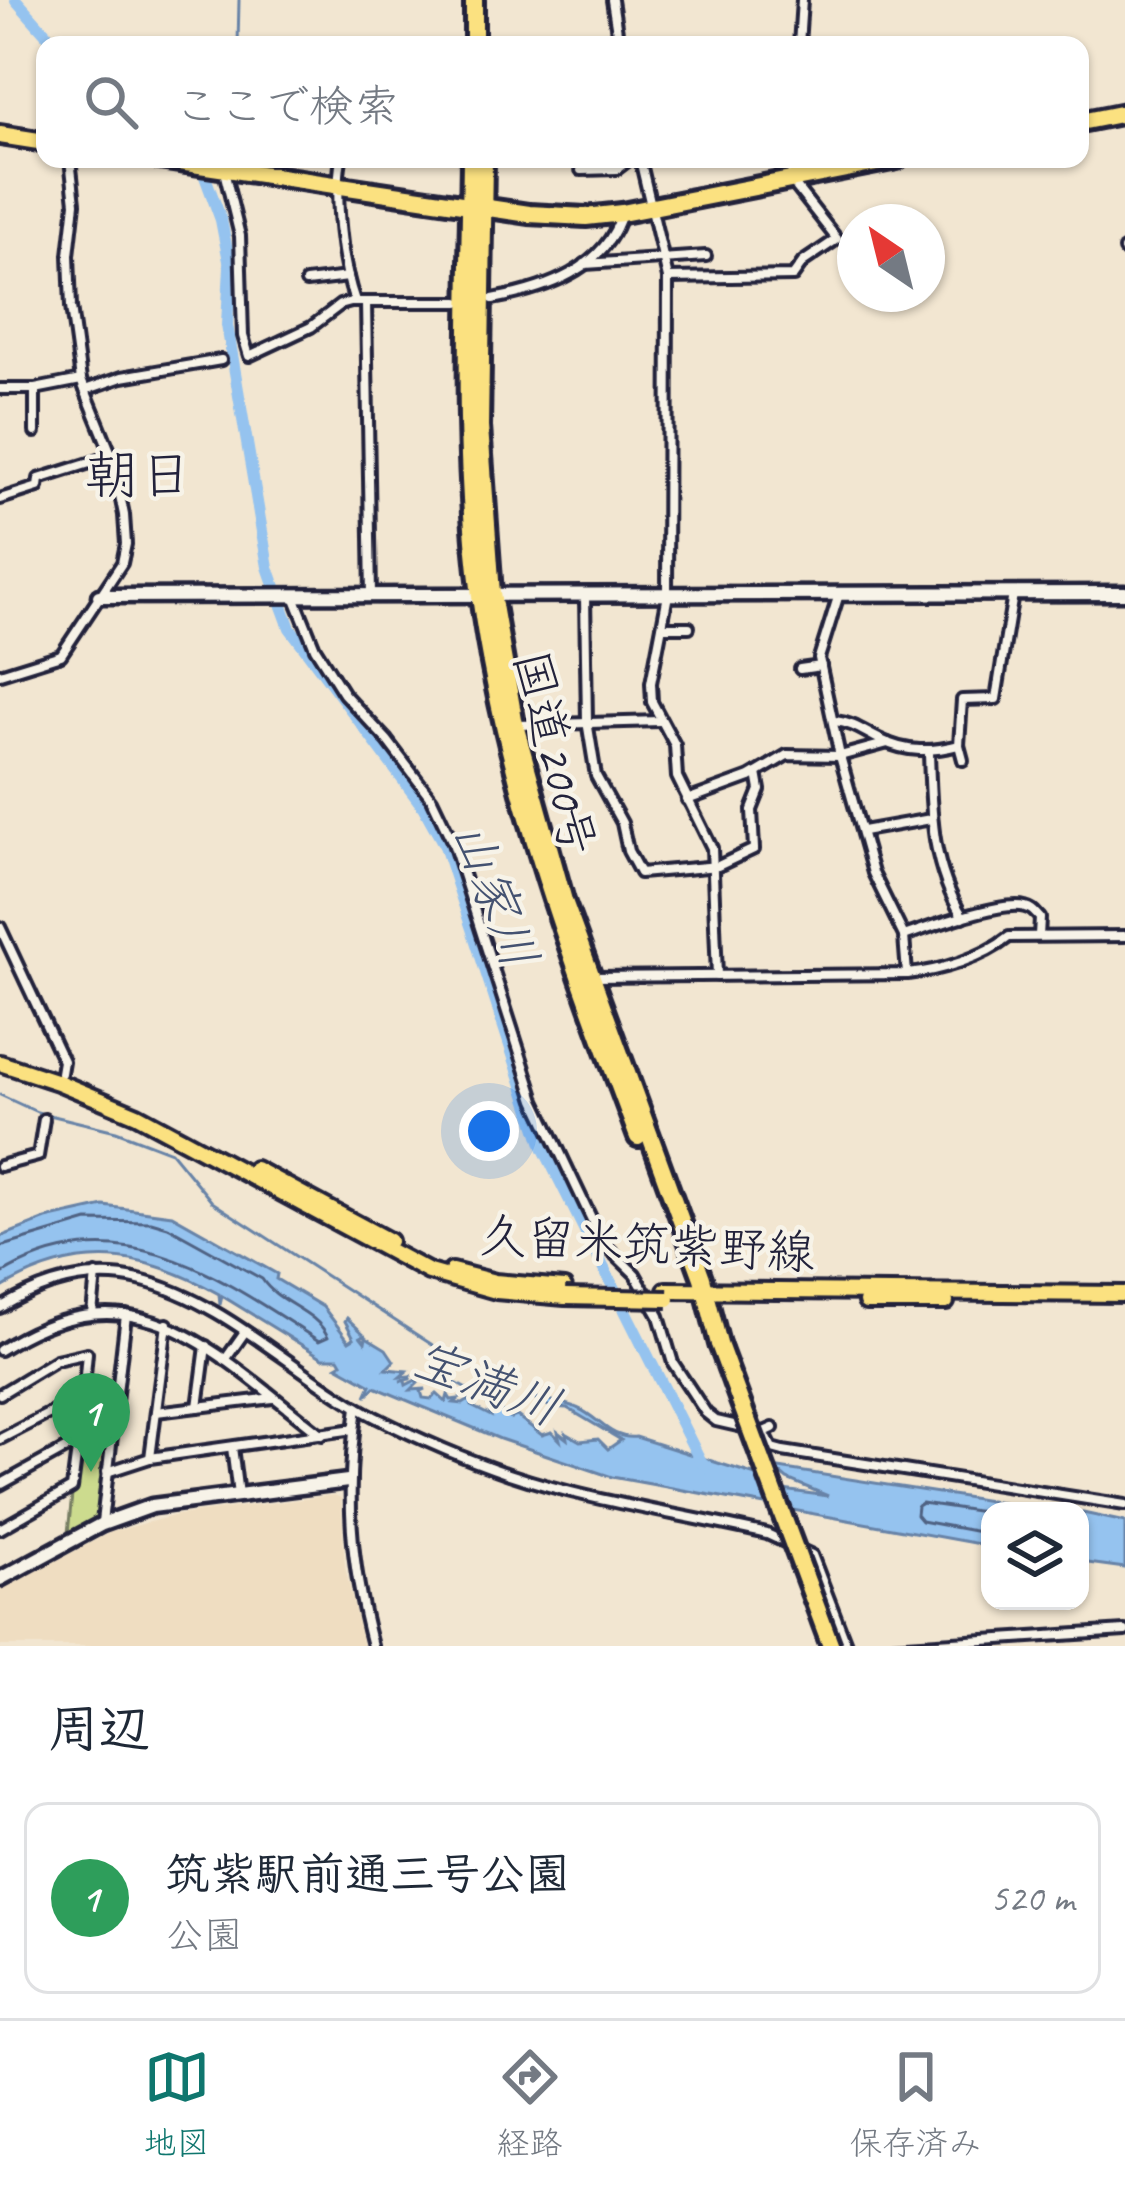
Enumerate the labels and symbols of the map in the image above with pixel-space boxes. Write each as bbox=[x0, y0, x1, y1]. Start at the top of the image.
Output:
north arrow bbox=[837, 204, 945, 312]
district label: 朝日 bbox=[85, 441, 193, 509]
street label: 国道200号 bbox=[501, 644, 609, 862]
water label: 山家川 bbox=[438, 811, 552, 977]
your location bbox=[459, 1101, 519, 1161]
street label: 久留米筑紫野線 bbox=[478, 1205, 816, 1283]
water label: 宝満川 bbox=[404, 1326, 570, 1440]
pin: 1 bbox=[52, 1373, 130, 1472]

